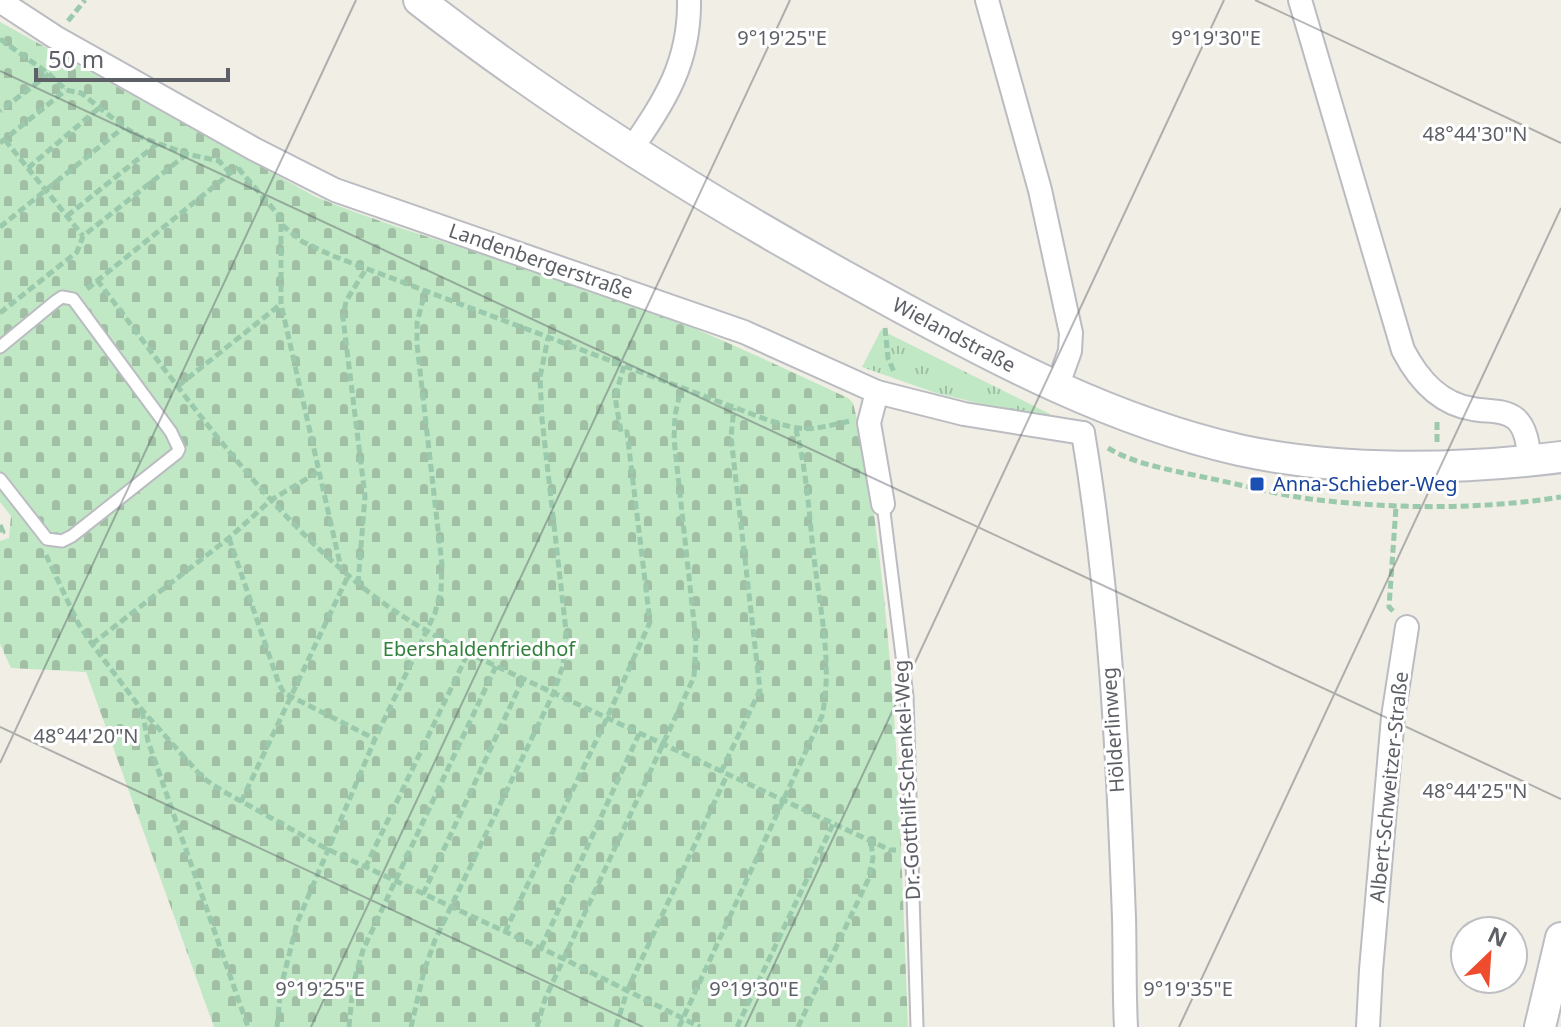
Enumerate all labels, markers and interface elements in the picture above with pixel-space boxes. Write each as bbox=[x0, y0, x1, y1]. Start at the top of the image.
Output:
text: 9°19'25"E bbox=[737, 24, 827, 51]
text: 9°19'30"E bbox=[1171, 24, 1261, 51]
scale bar bbox=[36, 32, 228, 82]
text: 50 m bbox=[48, 42, 104, 75]
text: 48°44'30"N bbox=[1422, 120, 1528, 147]
street label: Landenbergerstraße bbox=[445, 216, 637, 305]
street label: Wielandstraße bbox=[888, 291, 1021, 378]
place label: Anna-Schieber-Weg bbox=[1273, 470, 1458, 497]
marker: Anna-Schieber-Weg bbox=[1248, 475, 1266, 493]
park label: Ebershaldenfriedhof bbox=[383, 635, 576, 662]
street label: Dr.-Gotthilf-Schenkel-Weg bbox=[887, 659, 926, 901]
street label: Hölderlinweg bbox=[1095, 666, 1130, 794]
street label: Albert-Schweitzer-Straße bbox=[1363, 670, 1414, 904]
text: 48°44'20"N bbox=[33, 722, 139, 749]
text: 48°44'25"N bbox=[1422, 777, 1528, 804]
north arrow bbox=[1449, 915, 1529, 995]
text: N bbox=[1483, 919, 1512, 953]
text: 9°19'25"E bbox=[275, 975, 365, 1002]
text: 9°19'30"E bbox=[709, 975, 799, 1002]
text: 9°19'35"E bbox=[1143, 975, 1233, 1002]

